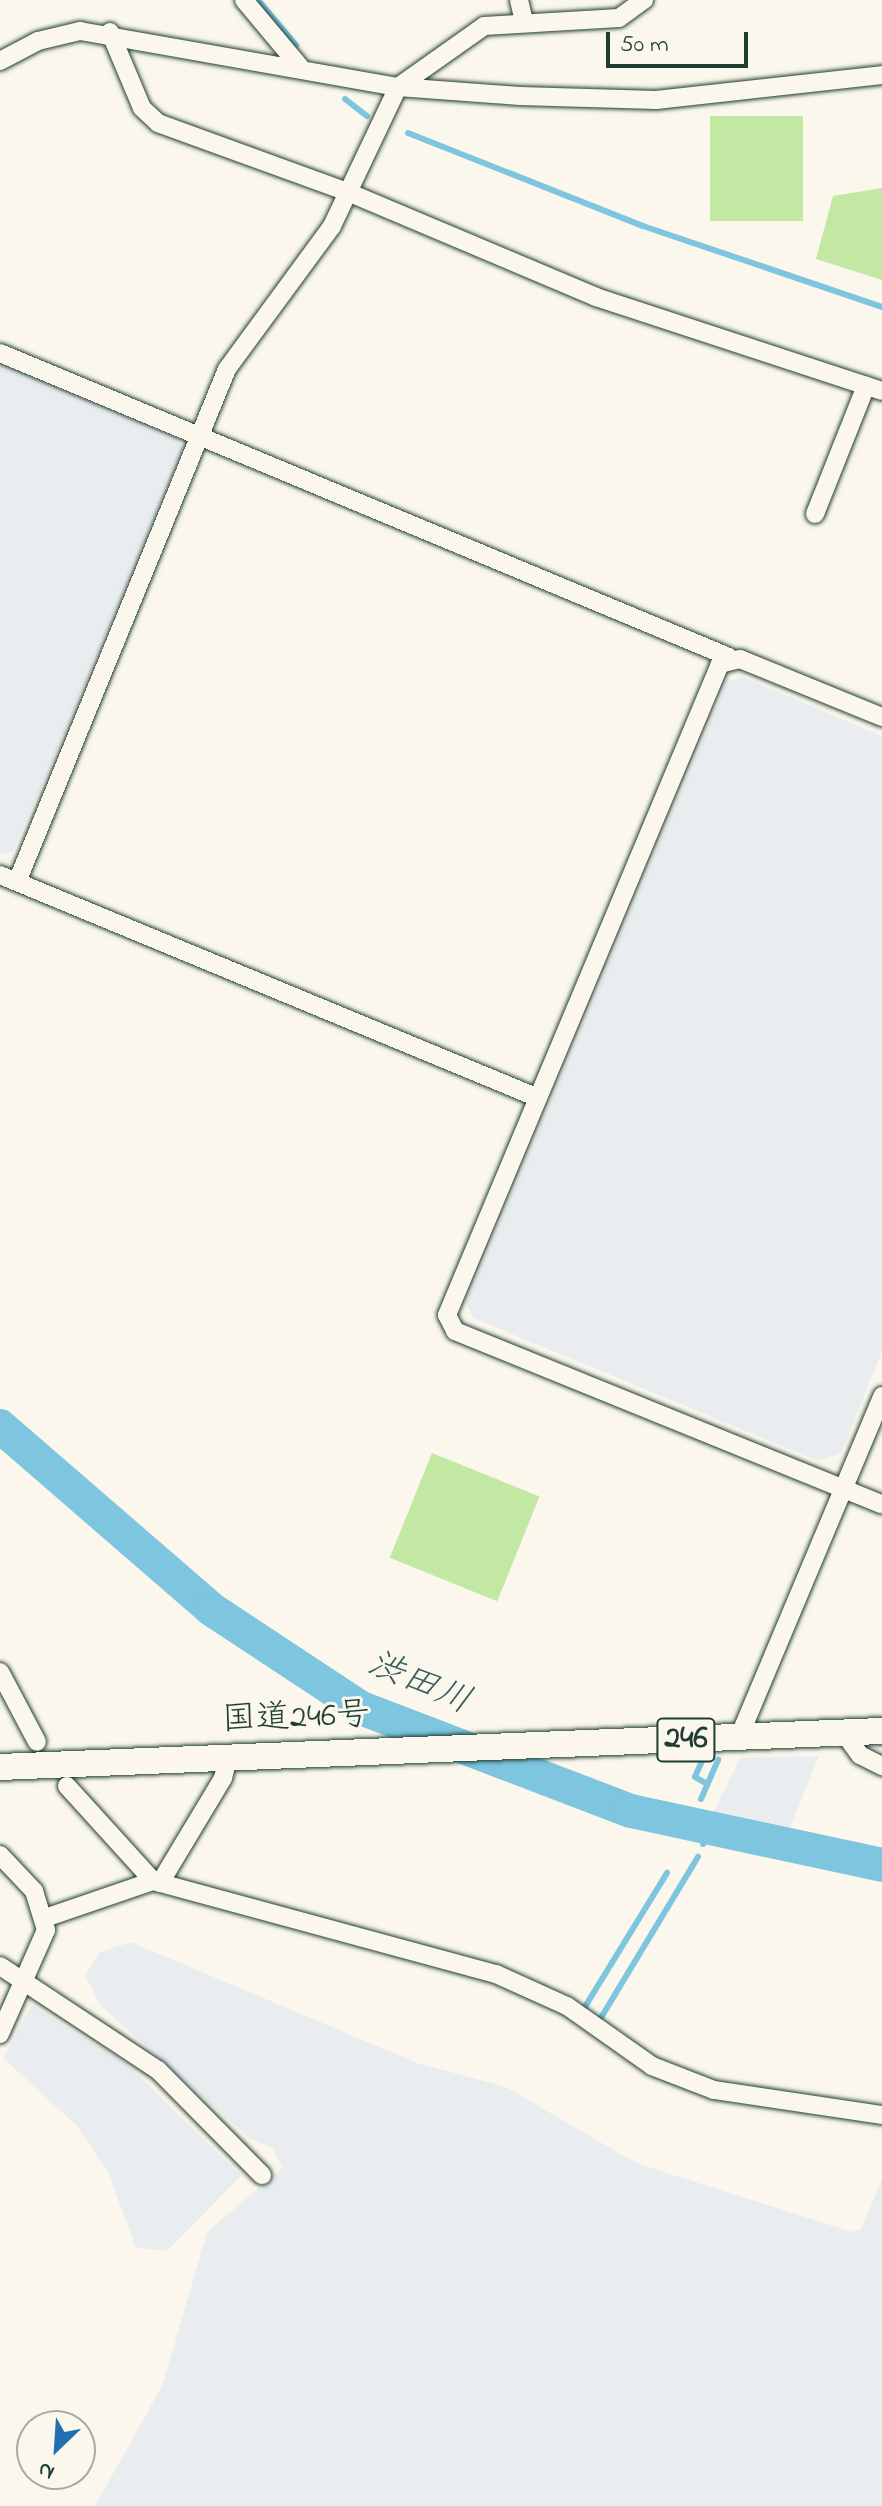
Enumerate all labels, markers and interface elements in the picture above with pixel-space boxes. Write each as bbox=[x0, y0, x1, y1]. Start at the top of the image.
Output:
scale bar bbox=[610, 16, 752, 66]
text: 50 m bbox=[620, 28, 669, 63]
water label: 渋田川 bbox=[361, 1643, 477, 1725]
street label: 国道246号 bbox=[221, 1696, 371, 1742]
road number: 246 bbox=[656, 1712, 716, 1768]
north arrow bbox=[16, 2410, 96, 2490]
text: N bbox=[33, 2452, 60, 2488]

